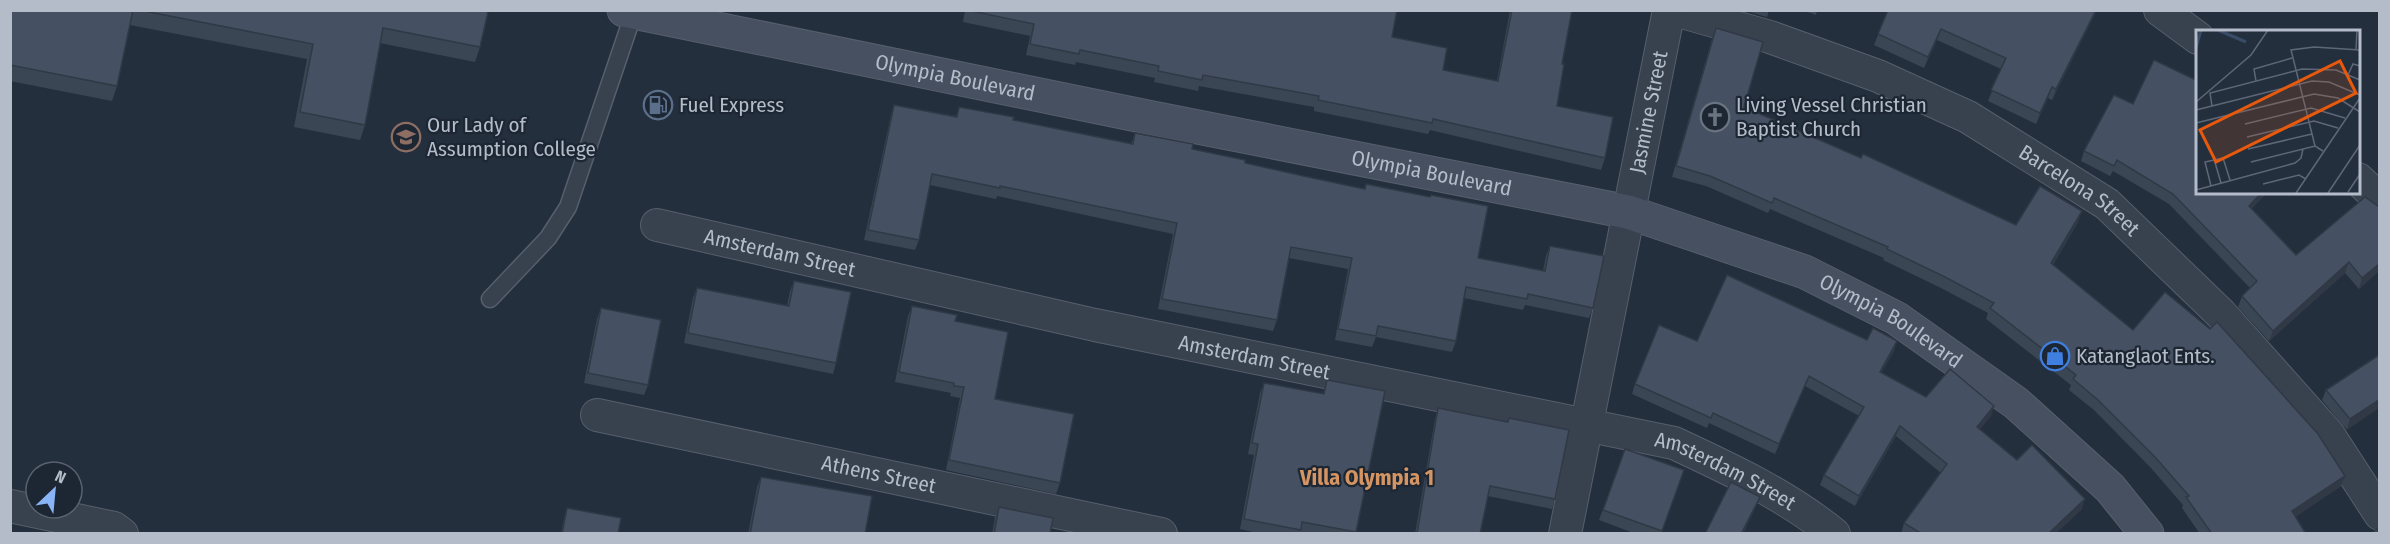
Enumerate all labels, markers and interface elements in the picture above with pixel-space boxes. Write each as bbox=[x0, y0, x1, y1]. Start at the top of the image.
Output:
inset map bbox=[2196, 30, 2360, 194]
street label: Olympia Boulevard bbox=[873, 49, 1037, 107]
street label: Jasmine Street bbox=[1624, 49, 1674, 176]
fuel station icon: Fuel Express bbox=[642, 89, 674, 121]
place label: Fuel Express bbox=[679, 92, 784, 118]
place label: Living Vessel Christian Baptist Church bbox=[1736, 92, 1927, 142]
church icon: Living Vessel Christian Baptist Church bbox=[1699, 101, 1731, 133]
place label: Our Lady of Assumption College bbox=[427, 112, 596, 162]
school or university icon: Our Lady of Assumption College bbox=[390, 121, 422, 153]
street label: Barcelona Street bbox=[2014, 139, 2145, 242]
street label: Olympia Boulevard bbox=[1349, 145, 1514, 202]
street label: Amsterdam Street bbox=[702, 223, 858, 283]
street label: Olympia Boulevard bbox=[1815, 268, 1967, 374]
street label: Amsterdam Street bbox=[1176, 329, 1333, 386]
shop icon: Katanglaot Ents. bbox=[2039, 340, 2071, 372]
place label: Katanglaot Ents. bbox=[2076, 343, 2215, 369]
street label: Amsterdam Street bbox=[1653, 426, 1801, 516]
street label: Athens Street bbox=[819, 450, 938, 499]
north arrow bbox=[24, 460, 84, 520]
district label: Villa Olympia 1 bbox=[1299, 464, 1434, 491]
text: N bbox=[52, 466, 69, 488]

